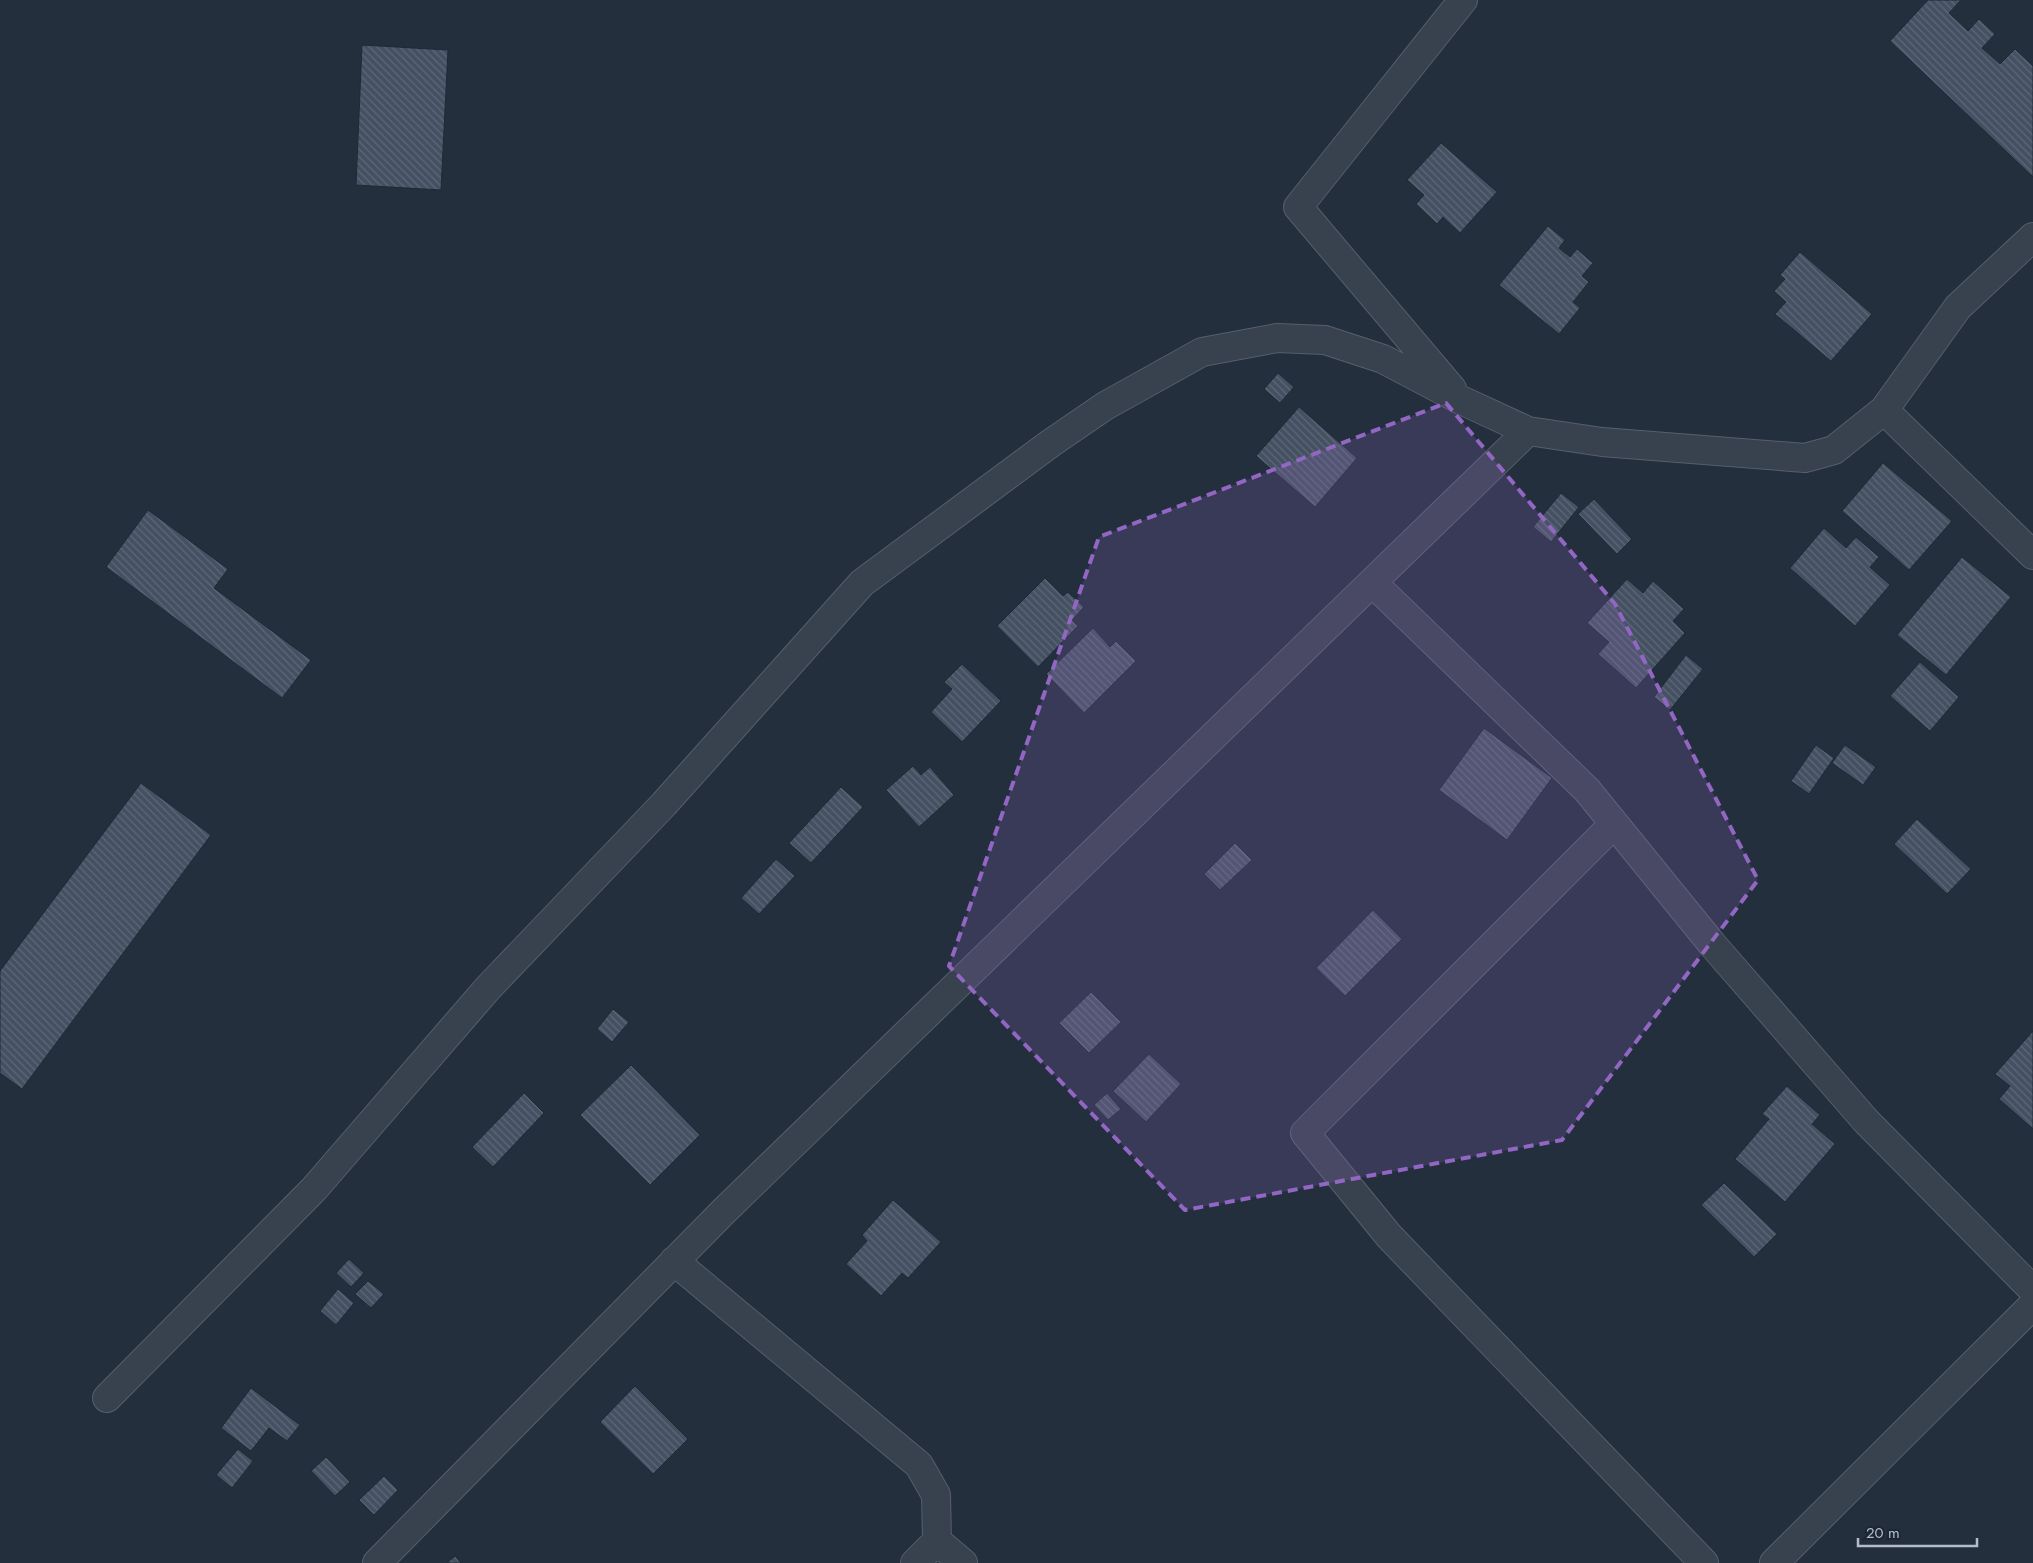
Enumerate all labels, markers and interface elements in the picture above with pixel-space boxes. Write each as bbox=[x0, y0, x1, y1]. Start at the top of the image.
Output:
scale bar bbox=[1858, 1516, 1977, 1548]
text: 20 m bbox=[1866, 1522, 1900, 1544]

